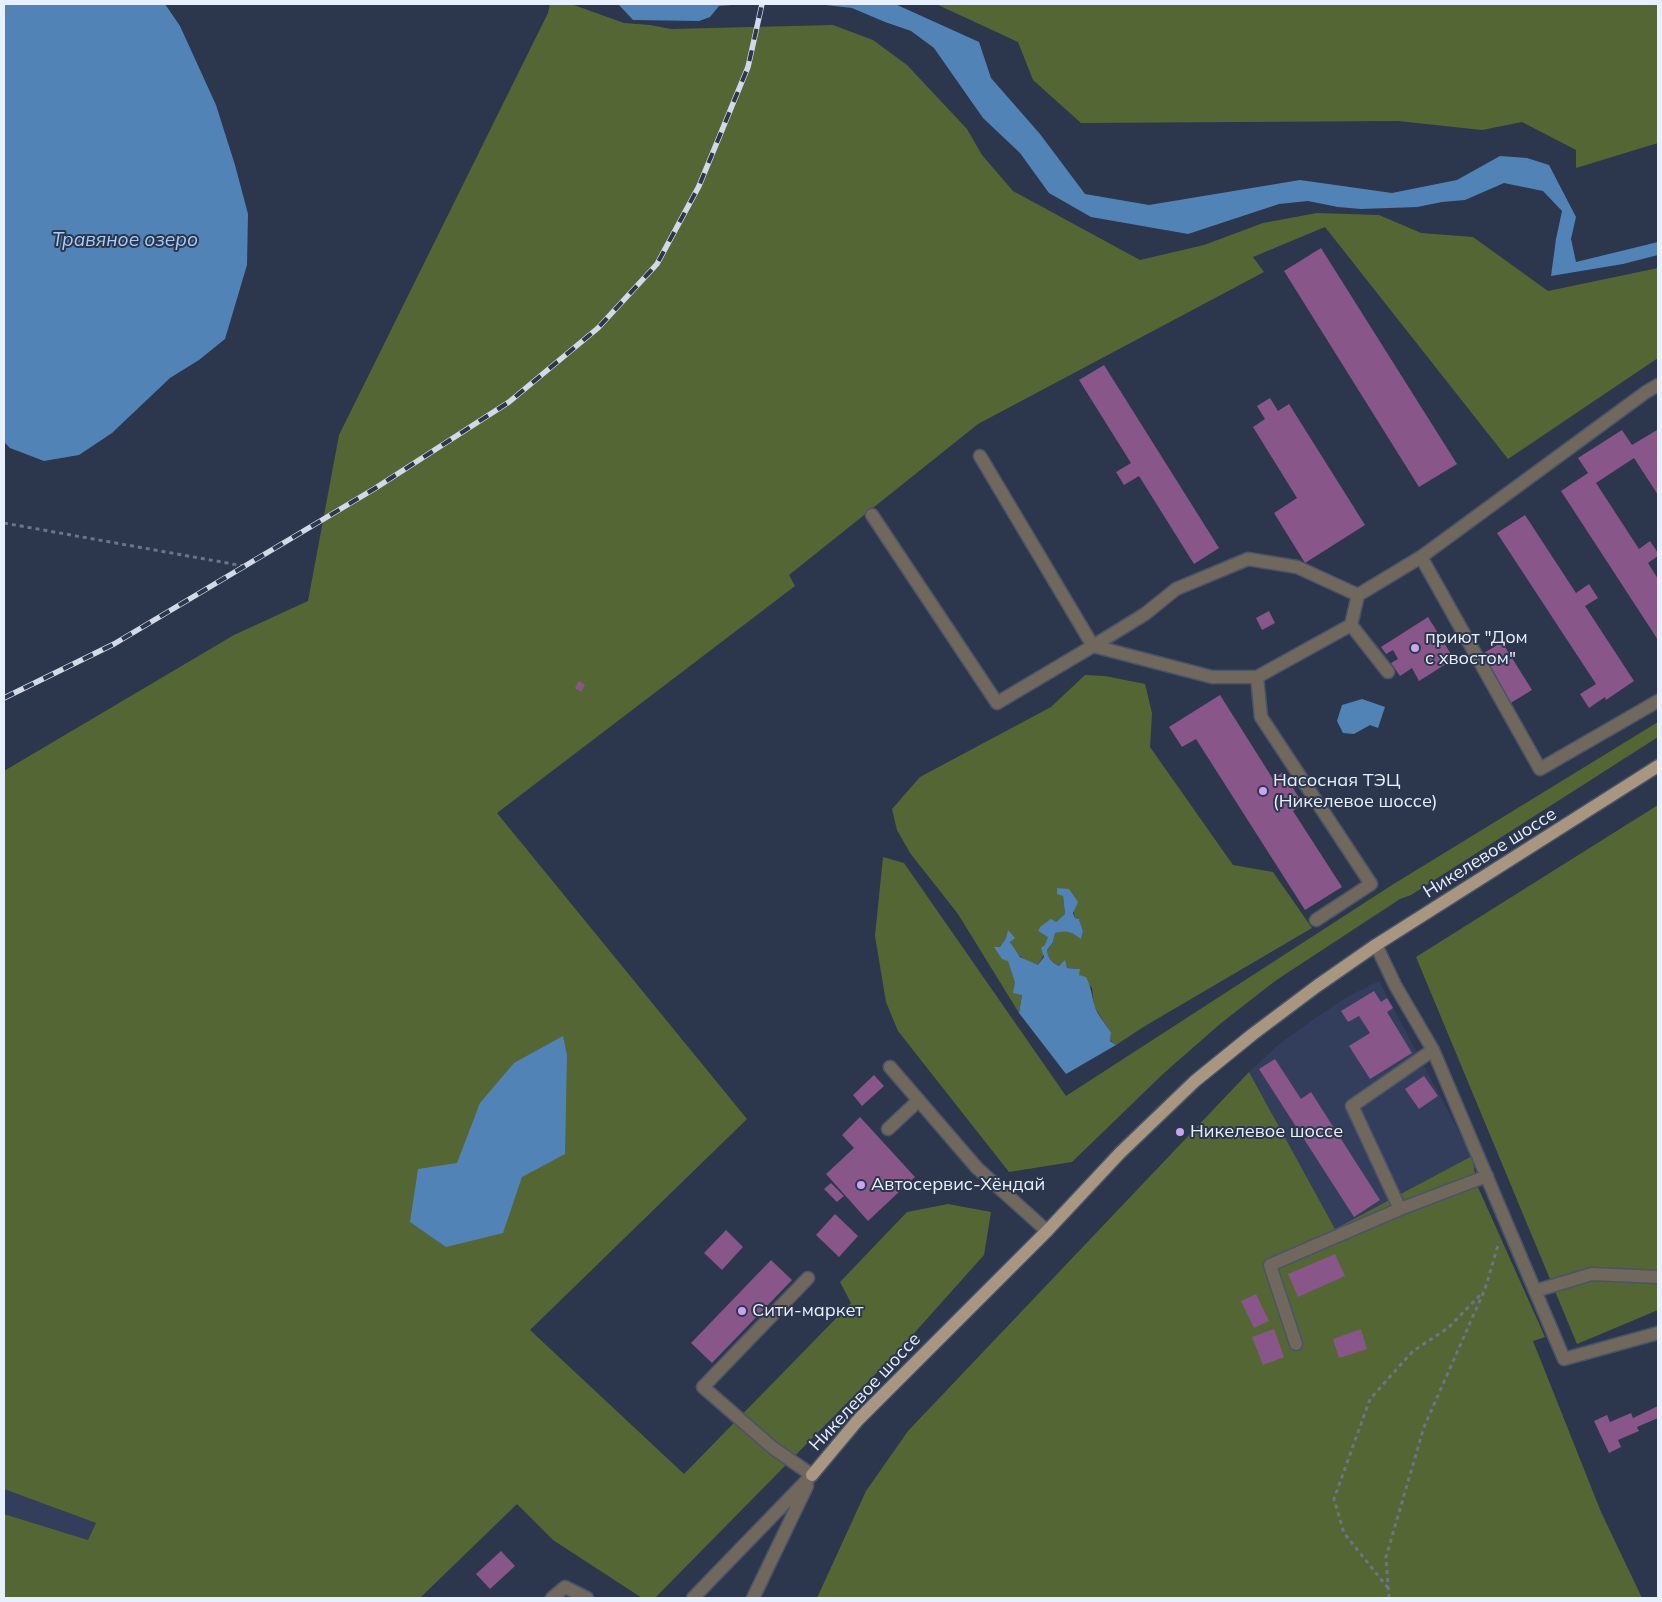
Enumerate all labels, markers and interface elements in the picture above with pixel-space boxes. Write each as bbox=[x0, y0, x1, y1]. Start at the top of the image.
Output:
water label: Травяное озеро bbox=[52, 229, 198, 251]
place label: приют "Дом с хвостом" bbox=[1425, 627, 1528, 670]
marker: приют "Дом с хвостом" bbox=[1409, 642, 1421, 654]
place label: Насосная ТЭЦ (Никелевое шоссе) bbox=[1273, 770, 1437, 812]
marker: Насосная ТЭЦ (Никелевое шоссе) bbox=[1257, 785, 1269, 797]
street label: Никелевое шоссе bbox=[1419, 803, 1561, 903]
place label: Никелевое шоссе bbox=[1190, 1121, 1343, 1143]
marker: Никелевое шоссе bbox=[1174, 1126, 1186, 1138]
place label: Автосервис-Хёндай bbox=[871, 1174, 1045, 1196]
marker: Автосервис-Хёндай bbox=[855, 1179, 867, 1191]
place label: Сити-маркет bbox=[752, 1300, 864, 1322]
marker: Сити-маркет bbox=[736, 1305, 748, 1317]
street label: Никелевое шоссе bbox=[805, 1329, 925, 1455]

